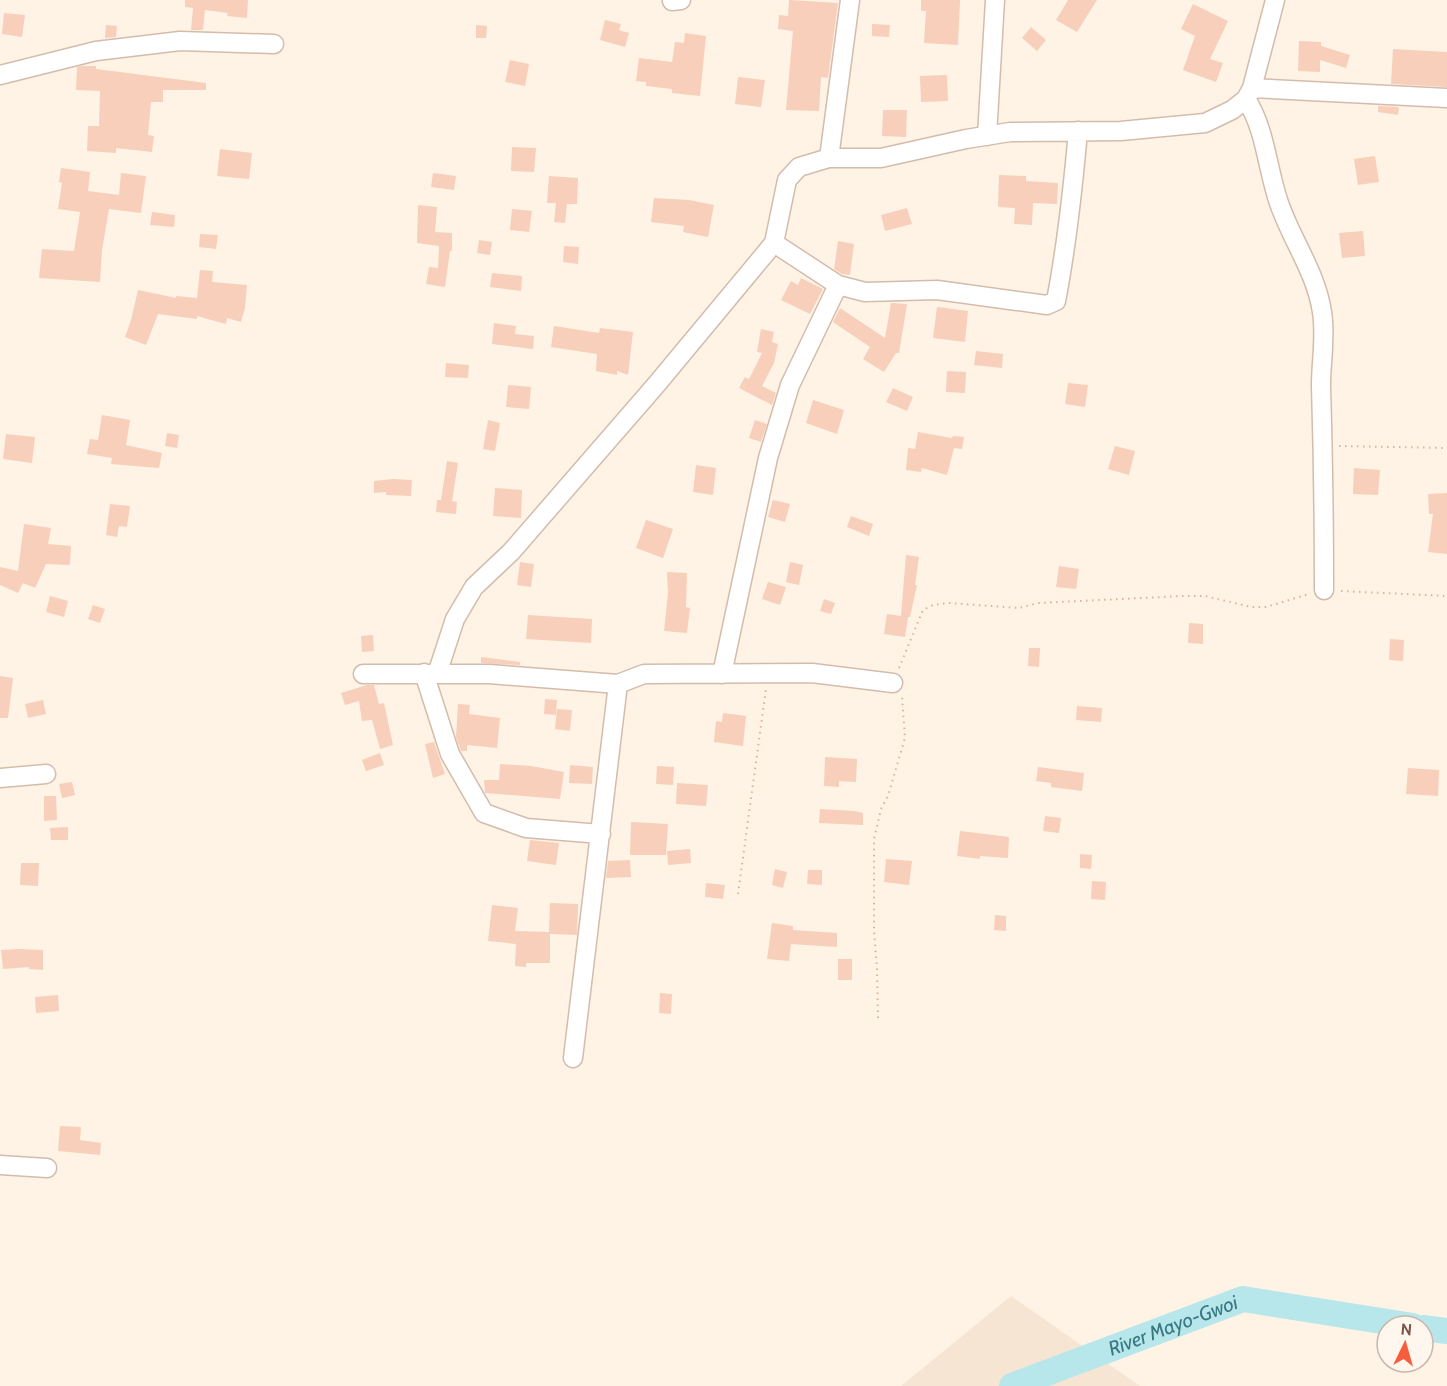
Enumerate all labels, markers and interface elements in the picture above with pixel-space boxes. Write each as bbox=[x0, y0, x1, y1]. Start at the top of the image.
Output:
water label: River Mayo-Gwoi bbox=[1105, 1290, 1242, 1361]
north arrow bbox=[1375, 1314, 1435, 1374]
text: N bbox=[1400, 1320, 1413, 1340]

